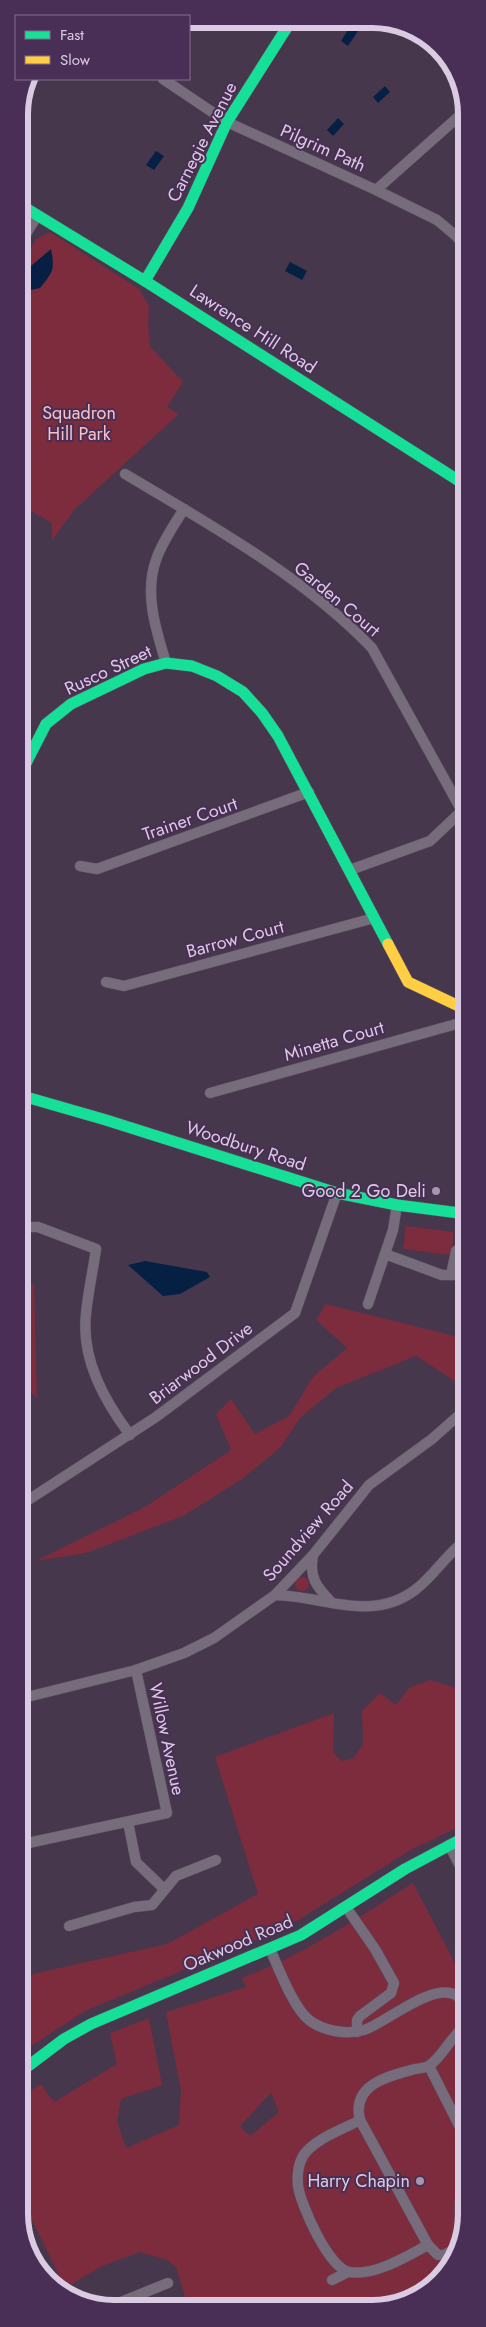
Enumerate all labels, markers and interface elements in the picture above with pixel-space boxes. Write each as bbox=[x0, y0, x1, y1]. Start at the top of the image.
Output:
legend bbox=[15, 15, 190, 80]
text: Fast bbox=[60, 24, 84, 46]
text: Slow bbox=[60, 49, 91, 71]
street label: Carnegie Avenue bbox=[161, 77, 243, 207]
street label: Pilgrim Path bbox=[276, 118, 370, 178]
street label: Lawrence Hill Road bbox=[184, 278, 322, 380]
park label: Squadron Hill Park bbox=[42, 400, 116, 447]
street label: Garden Court bbox=[288, 555, 386, 643]
street label: Rusco Street bbox=[60, 638, 157, 702]
street label: Trainer Court bbox=[139, 790, 242, 847]
street label: Barrow Court bbox=[183, 913, 287, 965]
street label: Minetta Court bbox=[281, 1014, 388, 1068]
street label: Woodbury Road bbox=[183, 1114, 309, 1178]
place label: Good 2 Go Deli bbox=[302, 1178, 426, 1204]
marker: Good 2 Go Deli bbox=[430, 1185, 442, 1197]
street label: Briarwood Drive bbox=[144, 1315, 258, 1411]
street label: Soundview Road bbox=[257, 1475, 359, 1587]
street label: Willow Avenue bbox=[142, 1681, 192, 1797]
street label: Oakwood Road bbox=[179, 1908, 297, 1978]
place label: Harry Chapin bbox=[307, 2168, 410, 2194]
marker: Harry Chapin bbox=[414, 2175, 426, 2187]

